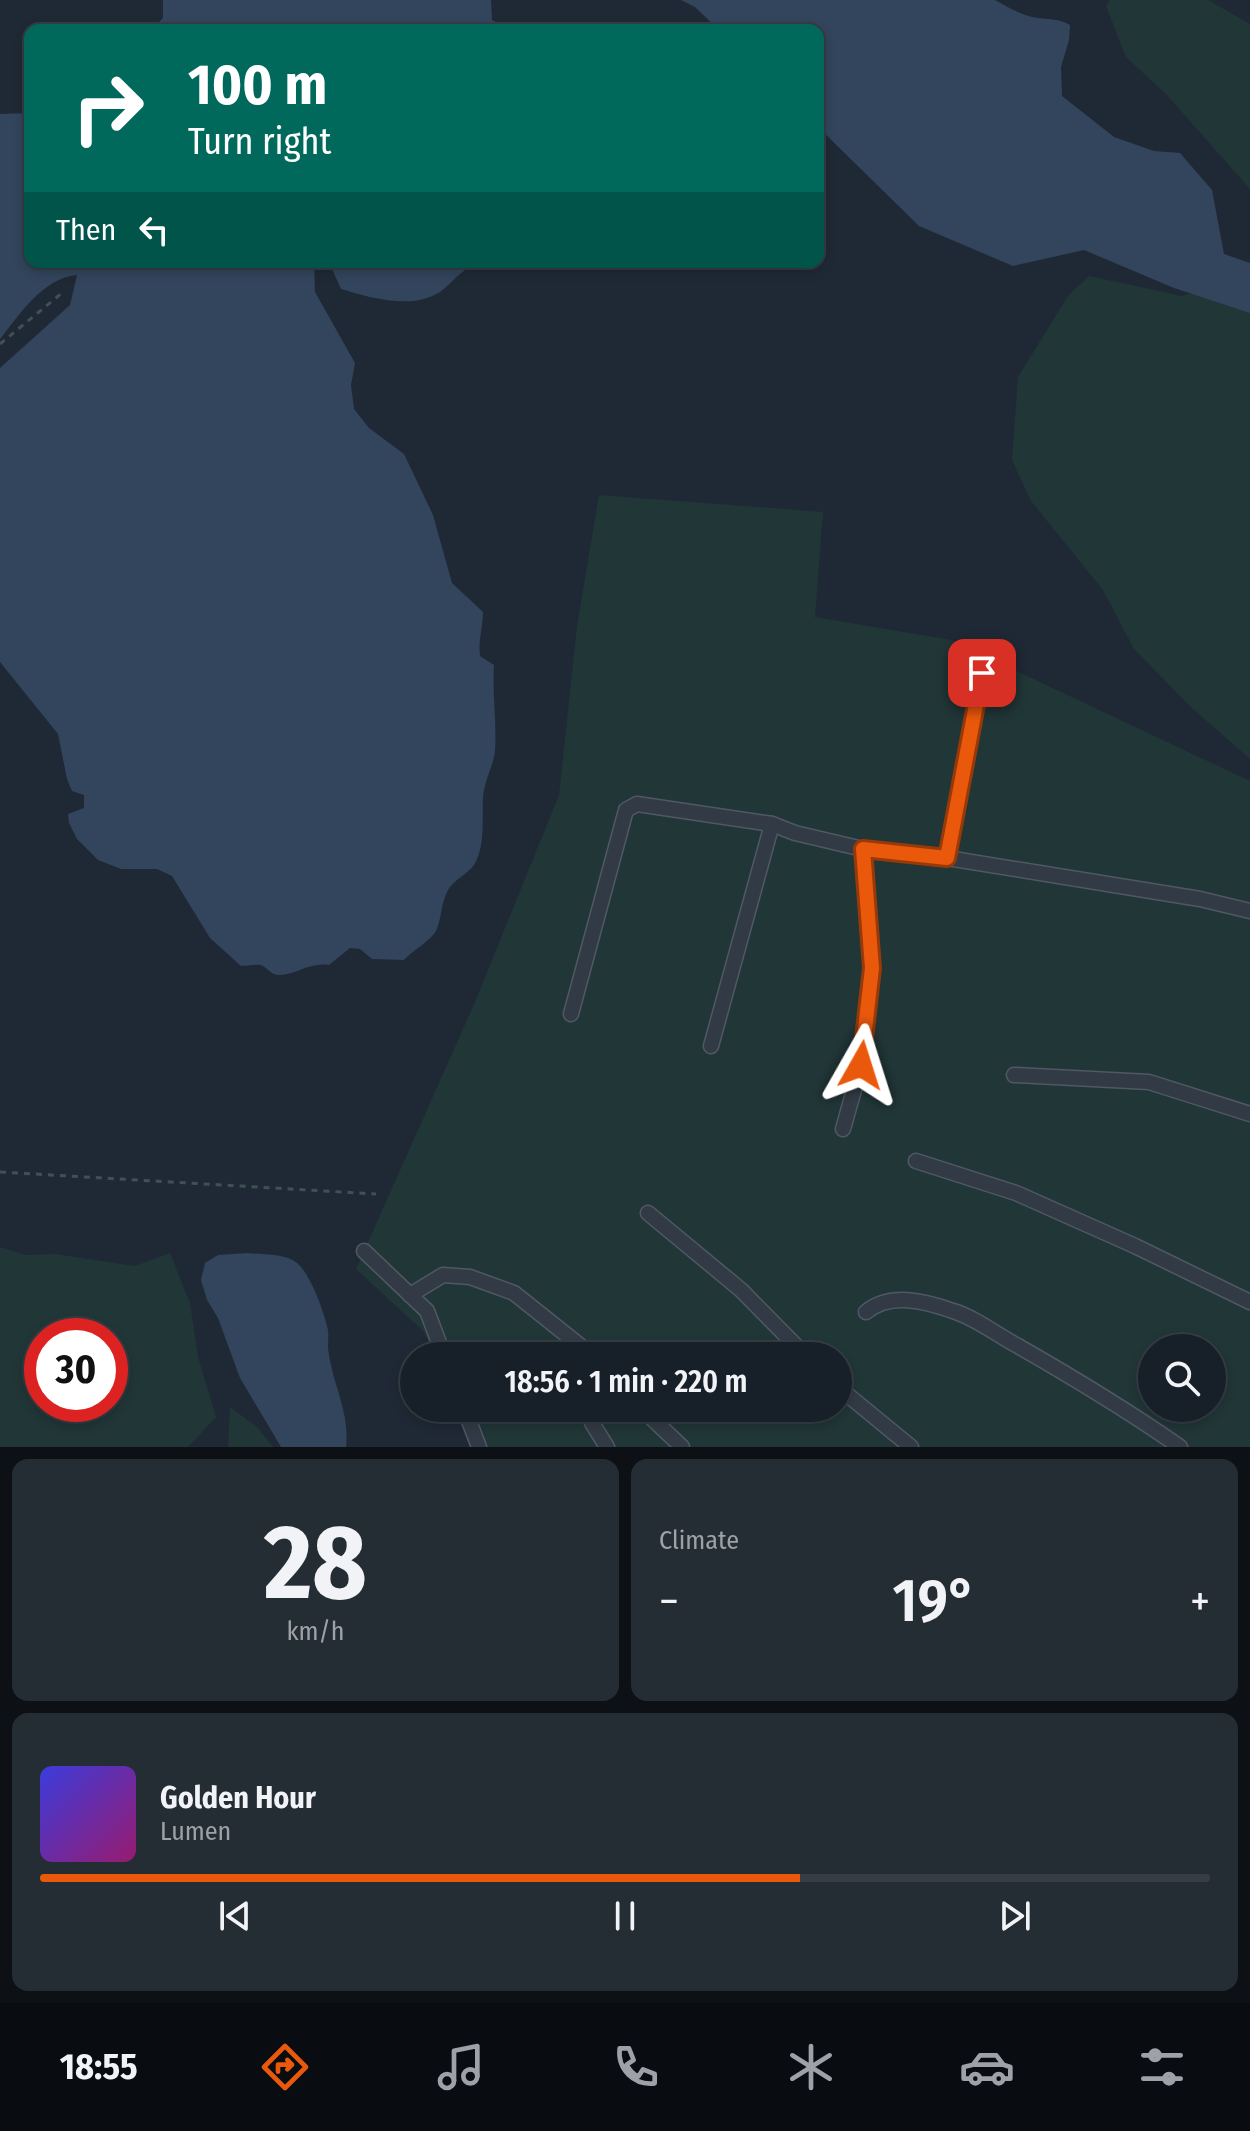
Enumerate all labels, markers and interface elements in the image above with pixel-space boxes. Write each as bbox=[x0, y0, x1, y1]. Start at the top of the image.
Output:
text: 100 m bbox=[188, 52, 327, 119]
icon: right bbox=[56, 56, 160, 160]
text: Turn right bbox=[188, 120, 331, 164]
icon: left bbox=[132, 208, 176, 252]
text: Then bbox=[56, 212, 116, 248]
pin bbox=[948, 639, 1016, 707]
icon: arrive bbox=[960, 651, 1004, 695]
position arrow bbox=[819, 1023, 903, 1107]
speed limit sign: 30 bbox=[24, 1318, 128, 1422]
map controls bbox=[1138, 1334, 1226, 1422]
button: search bbox=[1138, 1334, 1226, 1422]
text: 18:56 · 1 min · 220 m bbox=[505, 1364, 748, 1400]
text: 28 bbox=[264, 1501, 367, 1626]
text: Climate bbox=[659, 1525, 739, 1556]
text: 19° bbox=[893, 1565, 976, 1637]
text: − bbox=[659, 1575, 679, 1628]
text: + bbox=[1190, 1575, 1210, 1628]
text: km/h bbox=[287, 1616, 344, 1647]
text: Golden Hour bbox=[160, 1780, 316, 1816]
text: Lumen bbox=[160, 1816, 231, 1847]
icon: previous bbox=[213, 1894, 257, 1938]
icon: pause bbox=[603, 1894, 647, 1938]
icon: next bbox=[993, 1894, 1037, 1938]
icon: directions bbox=[257, 2039, 313, 2095]
icon: music bbox=[433, 2039, 489, 2095]
icon: phone bbox=[608, 2039, 664, 2095]
icon: climate bbox=[783, 2039, 839, 2095]
icon: car bbox=[959, 2039, 1015, 2095]
icon: filters bbox=[1134, 2039, 1190, 2095]
text: 18:55 bbox=[60, 2045, 138, 2089]

